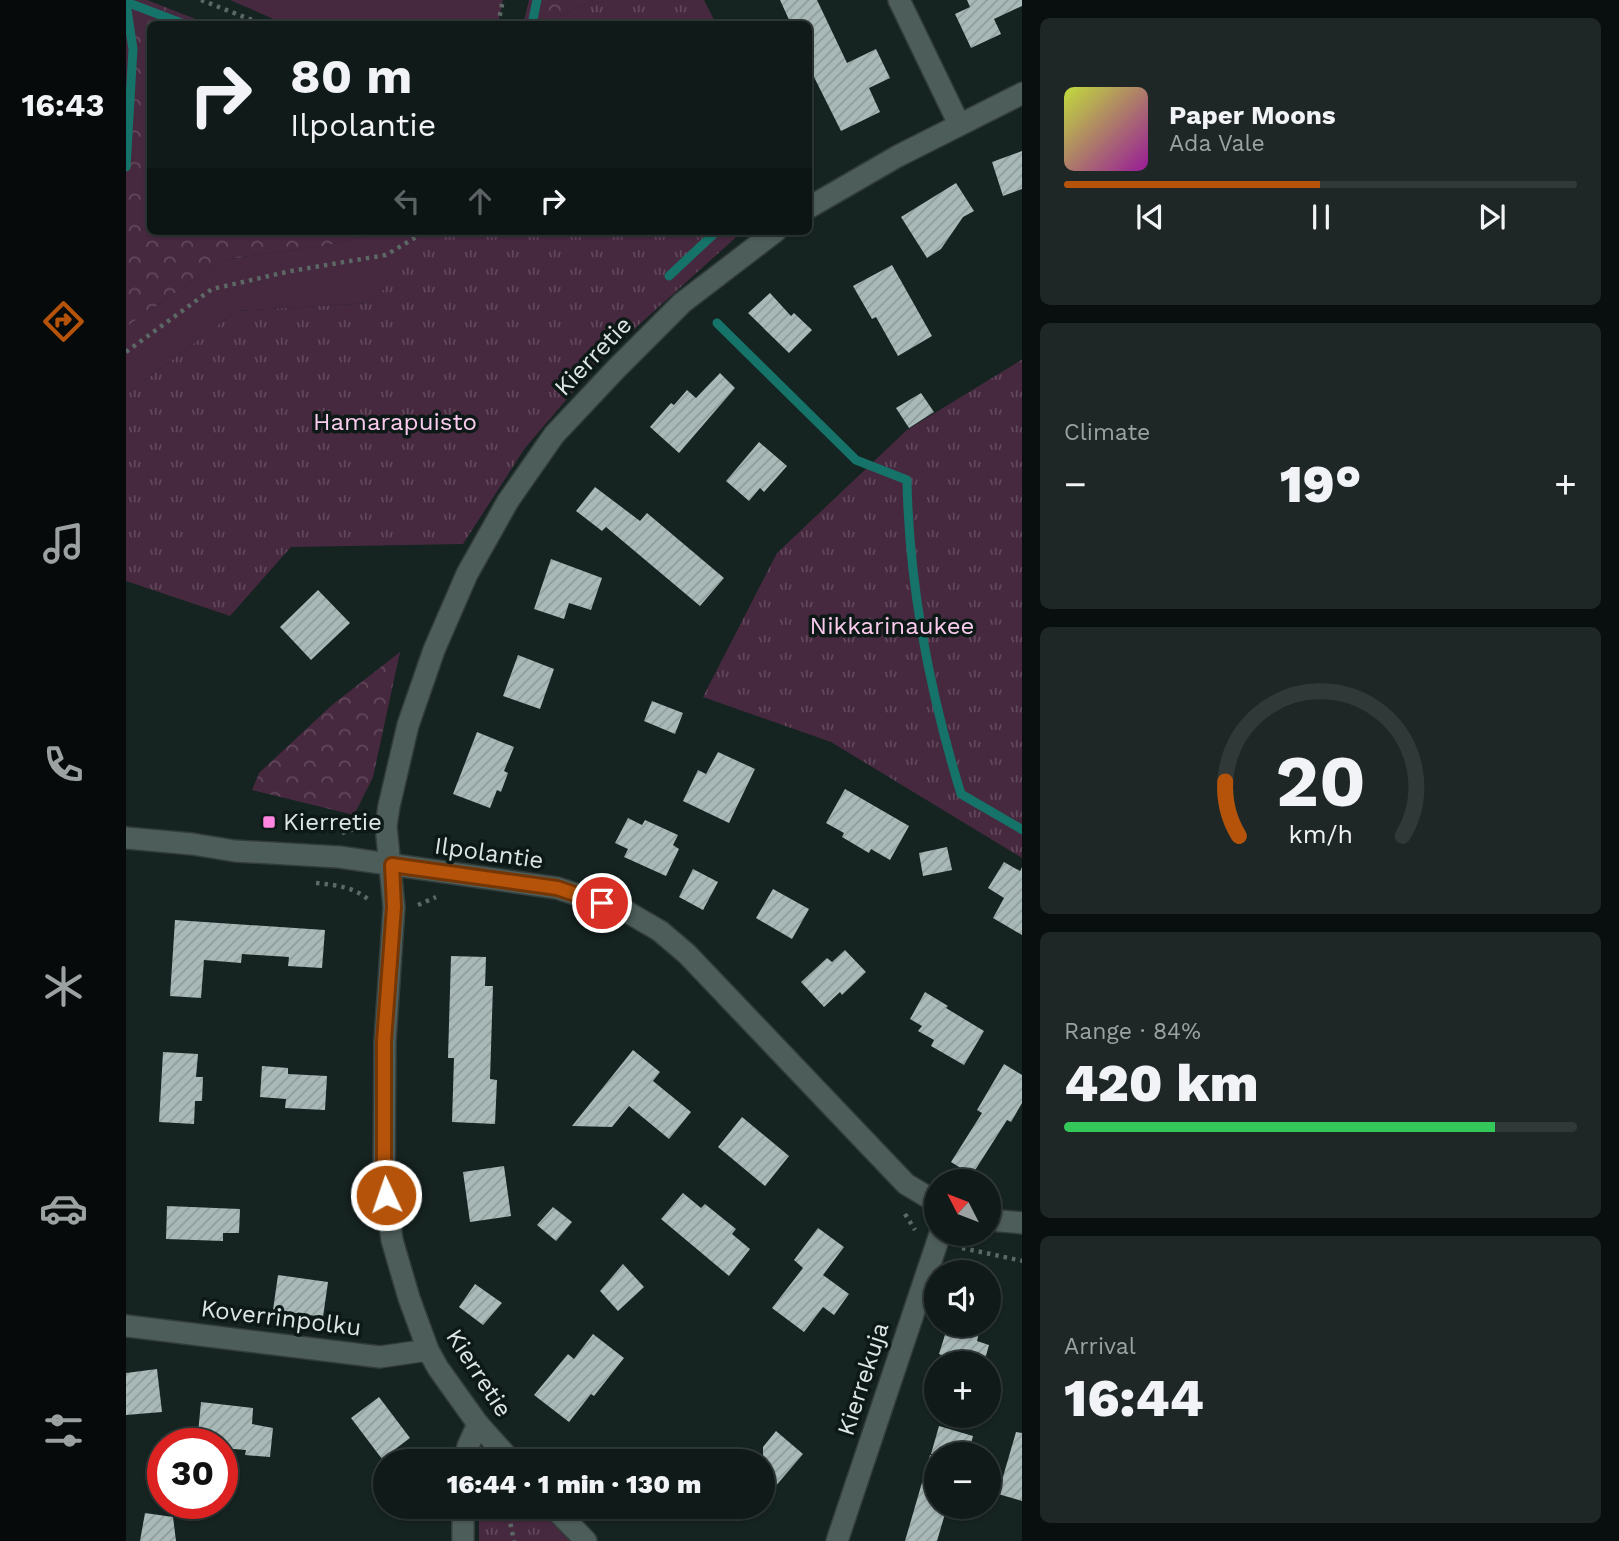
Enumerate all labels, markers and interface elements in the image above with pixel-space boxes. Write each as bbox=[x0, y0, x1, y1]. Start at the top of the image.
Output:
text: 80 m bbox=[290, 47, 412, 105]
icon: right bbox=[175, 49, 266, 140]
text: 16:43 bbox=[22, 86, 104, 124]
text: Paper Moons bbox=[1169, 100, 1336, 130]
text: Ilpolantie bbox=[290, 106, 436, 144]
text: Ada Vale bbox=[1169, 130, 1265, 157]
icon: left bbox=[388, 182, 426, 220]
icon: ahead bbox=[461, 182, 499, 220]
icon: right bbox=[534, 182, 572, 220]
icon: previous bbox=[1131, 198, 1169, 236]
icon: pause bbox=[1302, 198, 1340, 236]
icon: next bbox=[1473, 198, 1511, 236]
icon: directions bbox=[39, 297, 88, 346]
street label: Kierretie bbox=[549, 311, 637, 401]
park label: Hamarapuisto bbox=[313, 408, 477, 436]
text: Climate bbox=[1064, 419, 1150, 446]
text: 19° bbox=[1280, 454, 1361, 515]
text: − bbox=[1064, 462, 1087, 506]
text: + bbox=[1554, 462, 1577, 506]
icon: music bbox=[39, 519, 88, 568]
park label: Nikkarinaukee bbox=[810, 612, 974, 640]
text: 20 bbox=[1275, 739, 1366, 825]
icon: phone bbox=[39, 740, 88, 789]
place label: Kierretie bbox=[283, 808, 382, 836]
marker: Kierretie bbox=[261, 814, 277, 830]
text: km/h bbox=[1288, 820, 1353, 849]
street label: Ilpolantie bbox=[433, 832, 545, 874]
pin bbox=[572, 873, 632, 933]
icon: arrive bbox=[583, 884, 621, 922]
icon: climate bbox=[39, 962, 88, 1011]
text: Range · 84% bbox=[1064, 1018, 1201, 1045]
text: 420 km bbox=[1064, 1053, 1258, 1114]
position arrow bbox=[349, 1158, 423, 1232]
north arrow bbox=[924, 1169, 1001, 1246]
map controls bbox=[924, 1169, 1001, 1519]
icon: car bbox=[39, 1184, 88, 1233]
button: sound bbox=[924, 1260, 1001, 1337]
street label: Koverrinpolku bbox=[199, 1294, 363, 1342]
street label: Kierrekuja bbox=[832, 1319, 894, 1439]
street label: Kierretie bbox=[440, 1324, 518, 1422]
text: Arrival bbox=[1064, 1333, 1136, 1360]
button: + bbox=[924, 1351, 1001, 1428]
text: 16:44 bbox=[1064, 1368, 1204, 1429]
icon: filters bbox=[39, 1406, 88, 1455]
speed limit sign: 30 bbox=[147, 1428, 238, 1519]
button: − bbox=[924, 1442, 1001, 1519]
text: 16:44 · 1 min · 130 m bbox=[447, 1469, 701, 1499]

